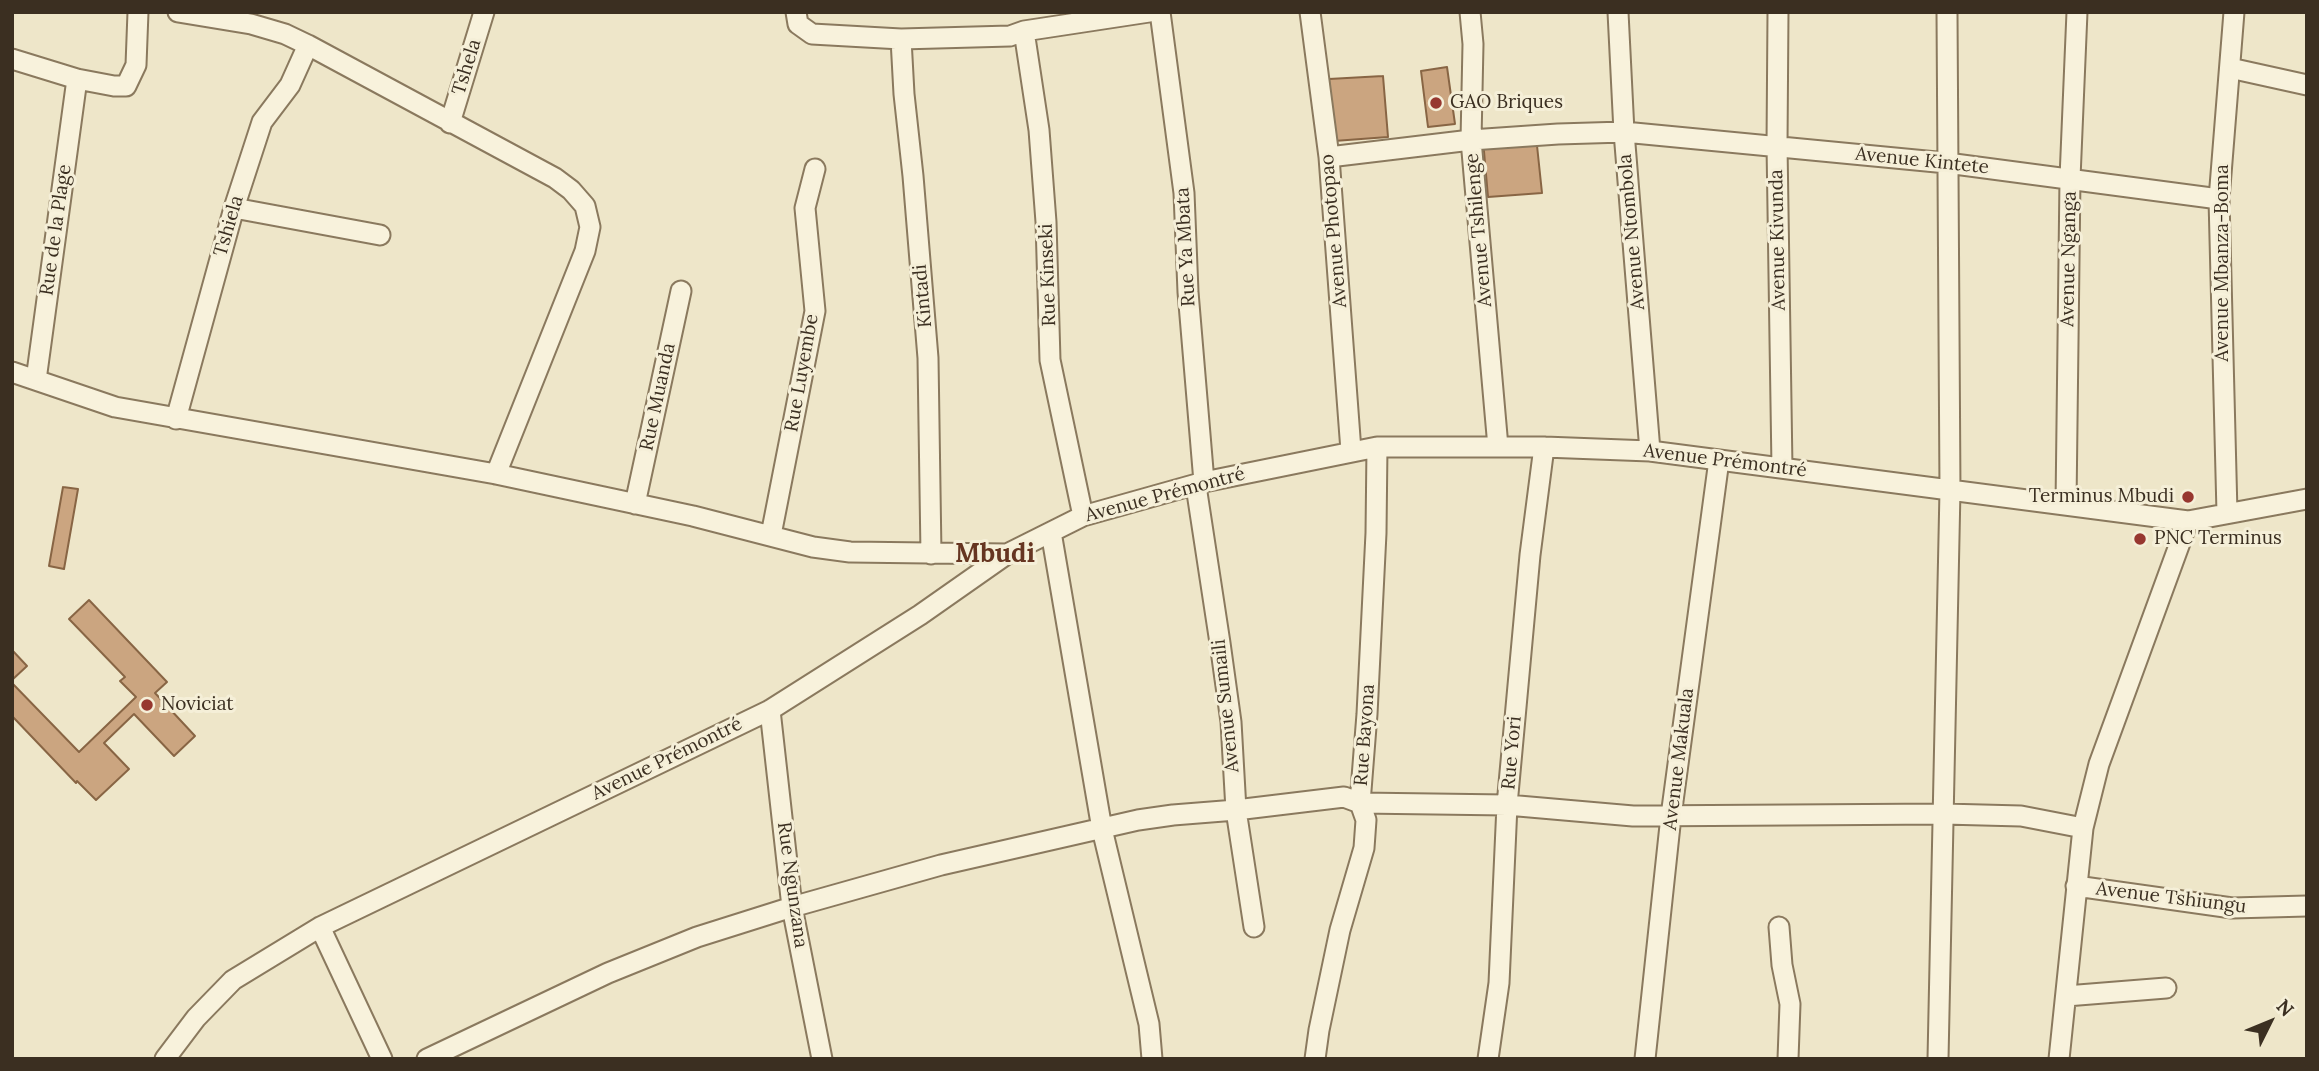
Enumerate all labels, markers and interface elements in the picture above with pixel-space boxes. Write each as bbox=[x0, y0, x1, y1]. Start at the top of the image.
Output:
street label: Tshela bbox=[448, 36, 486, 98]
place label: GAO Briques bbox=[1450, 92, 1563, 114]
marker: GAO Briques bbox=[1428, 95, 1444, 111]
street label: Avenue Kintete bbox=[1854, 143, 1990, 179]
street label: Avenue Tshilenge bbox=[1461, 152, 1497, 308]
street label: Avenue Photopao bbox=[1316, 153, 1352, 309]
street label: Avenue Ntombola bbox=[1614, 153, 1650, 311]
street label: Rue de la Plage bbox=[36, 163, 76, 297]
street label: Avenue Mbanza-Boma bbox=[2212, 164, 2234, 362]
street label: Avenue Kivunda bbox=[1765, 169, 1791, 311]
street label: Rue Ya Mbata bbox=[1171, 187, 1201, 307]
street label: Avenue Nganga bbox=[2056, 191, 2082, 327]
street label: Tshiela bbox=[209, 193, 249, 259]
street label: Rue Kinseki bbox=[1035, 223, 1061, 327]
street label: Kintadi bbox=[909, 263, 937, 329]
street label: Rue Luyembe bbox=[780, 312, 824, 434]
street label: Rue Muanda bbox=[635, 341, 681, 453]
street label: Avenue Prémontré bbox=[1642, 440, 1808, 482]
street label: Avenue Prémontré bbox=[1083, 463, 1247, 527]
place label: Terminus Mbudi bbox=[2029, 486, 2174, 508]
marker: Terminus Mbudi bbox=[2180, 489, 2196, 505]
place label: PNC Terminus bbox=[2154, 528, 2282, 550]
marker: PNC Terminus bbox=[2132, 531, 2148, 547]
district label: Mbudi bbox=[955, 539, 1035, 571]
street label: Avenue Sumaili bbox=[1208, 638, 1244, 774]
street label: Rue Bayona bbox=[1350, 683, 1380, 787]
street label: Avenue Makuala bbox=[1659, 687, 1699, 831]
place label: Noviciat bbox=[161, 694, 234, 716]
marker: Noviciat bbox=[139, 697, 155, 713]
street label: Avenue Prémontré bbox=[588, 713, 746, 805]
street label: Rue Yori bbox=[1497, 715, 1527, 791]
street label: Rue Ngunzana bbox=[772, 820, 812, 950]
street label: Avenue Tshiungu bbox=[2094, 877, 2248, 919]
north arrow bbox=[2235, 987, 2305, 1057]
text: N bbox=[2272, 994, 2299, 1021]

